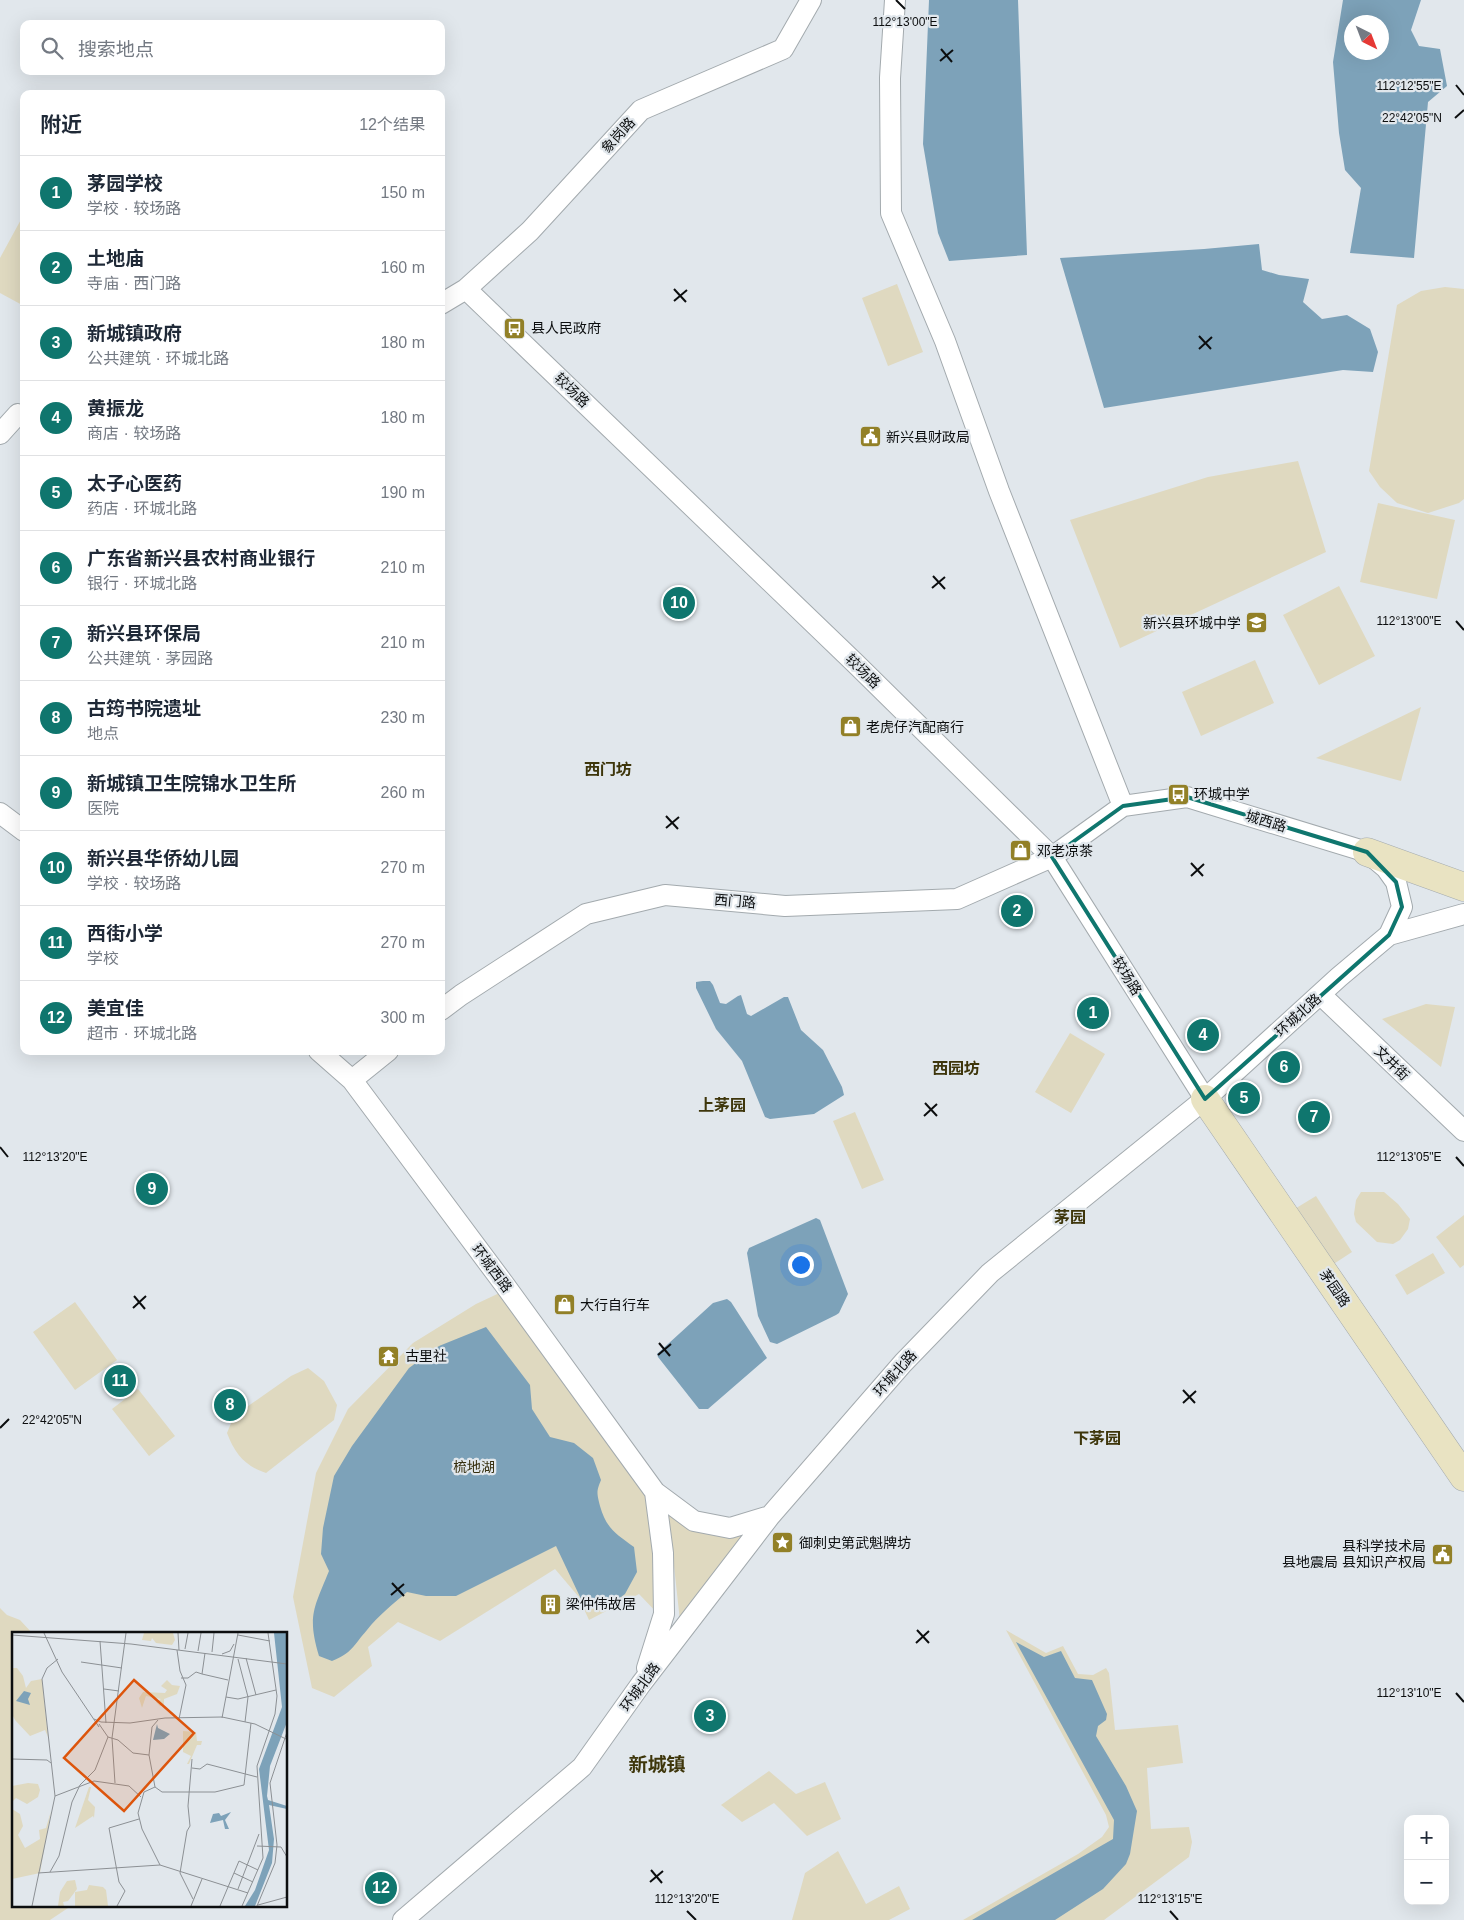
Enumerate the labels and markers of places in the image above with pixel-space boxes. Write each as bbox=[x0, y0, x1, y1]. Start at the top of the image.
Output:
bus stop icon: 县人民政府 bbox=[503, 316, 527, 340]
place label: 县人民政府 bbox=[531, 320, 601, 336]
public building icon: 新兴县财政局 bbox=[858, 425, 882, 449]
place label: 新兴县财政局 bbox=[886, 429, 970, 445]
pin: 10 bbox=[663, 584, 695, 622]
school or university icon: 新兴县环城中学 bbox=[1245, 611, 1269, 635]
place label: 新兴县环城中学 bbox=[1143, 615, 1241, 631]
shop icon: 老虎仔汽配商行 bbox=[838, 715, 862, 739]
place label: 老虎仔汽配商行 bbox=[866, 719, 964, 735]
bus stop icon: 环城中学 bbox=[1166, 782, 1190, 806]
place label: 环城中学 bbox=[1194, 786, 1250, 802]
shop icon: 邓老凉茶 bbox=[1009, 839, 1033, 863]
place label: 邓老凉茶 bbox=[1037, 843, 1093, 859]
pin: 2 bbox=[1001, 892, 1033, 930]
pin: 1 bbox=[1077, 994, 1109, 1032]
pin: 4 bbox=[1187, 1016, 1219, 1054]
pin: 6 bbox=[1268, 1048, 1300, 1086]
pin: 5 bbox=[1228, 1079, 1260, 1117]
pin: 7 bbox=[1298, 1098, 1330, 1136]
pin: 9 bbox=[136, 1170, 168, 1208]
shop icon: 大行自行车 bbox=[552, 1293, 576, 1317]
place label: 大行自行车 bbox=[580, 1297, 650, 1313]
temple icon: 古里社 bbox=[377, 1344, 401, 1368]
place label: 古里社 bbox=[405, 1348, 447, 1364]
pin: 11 bbox=[104, 1362, 136, 1400]
pin: 8 bbox=[214, 1386, 246, 1424]
place icon: 御刺史第武魁牌坊 bbox=[771, 1531, 795, 1555]
place label: 御刺史第武魁牌坊 bbox=[799, 1535, 911, 1551]
place label: 县科学技术局 县地震局 县知识产权局 bbox=[1282, 1538, 1426, 1570]
public building icon: 县科学技术局 县地震局 县知识产权局 bbox=[1430, 1542, 1454, 1566]
building icon: 梁仲伟故居 bbox=[538, 1592, 562, 1616]
place label: 梁仲伟故居 bbox=[566, 1596, 636, 1612]
pin: 3 bbox=[694, 1697, 726, 1735]
pin: 12 bbox=[365, 1869, 397, 1907]

